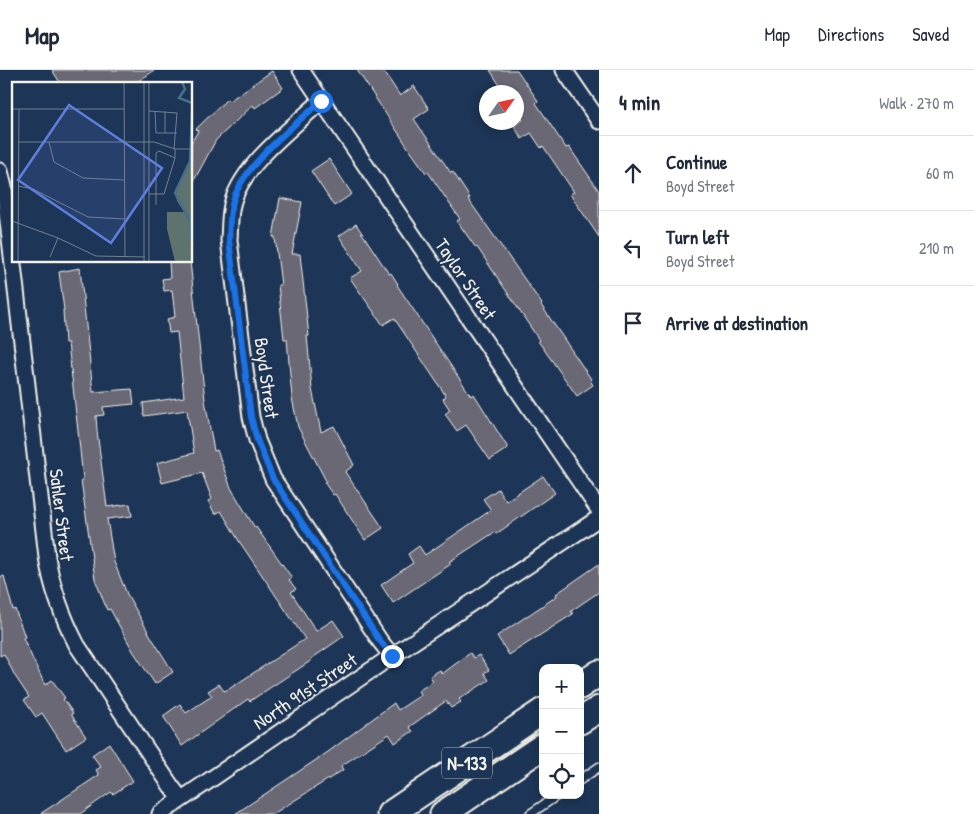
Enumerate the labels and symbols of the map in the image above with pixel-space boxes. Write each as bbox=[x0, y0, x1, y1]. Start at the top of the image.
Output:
inset map bbox=[12, 82, 192, 262]
north arrow bbox=[479, 85, 524, 130]
route start bbox=[310, 90, 333, 113]
street label: Taylor Street bbox=[429, 233, 503, 325]
street label: Boyd Street bbox=[248, 336, 286, 421]
street label: Sahler Street bbox=[43, 467, 81, 563]
route end bbox=[381, 645, 404, 668]
street label: North 91st Street bbox=[248, 646, 363, 735]
road number: N-133 bbox=[442, 748, 492, 778]

